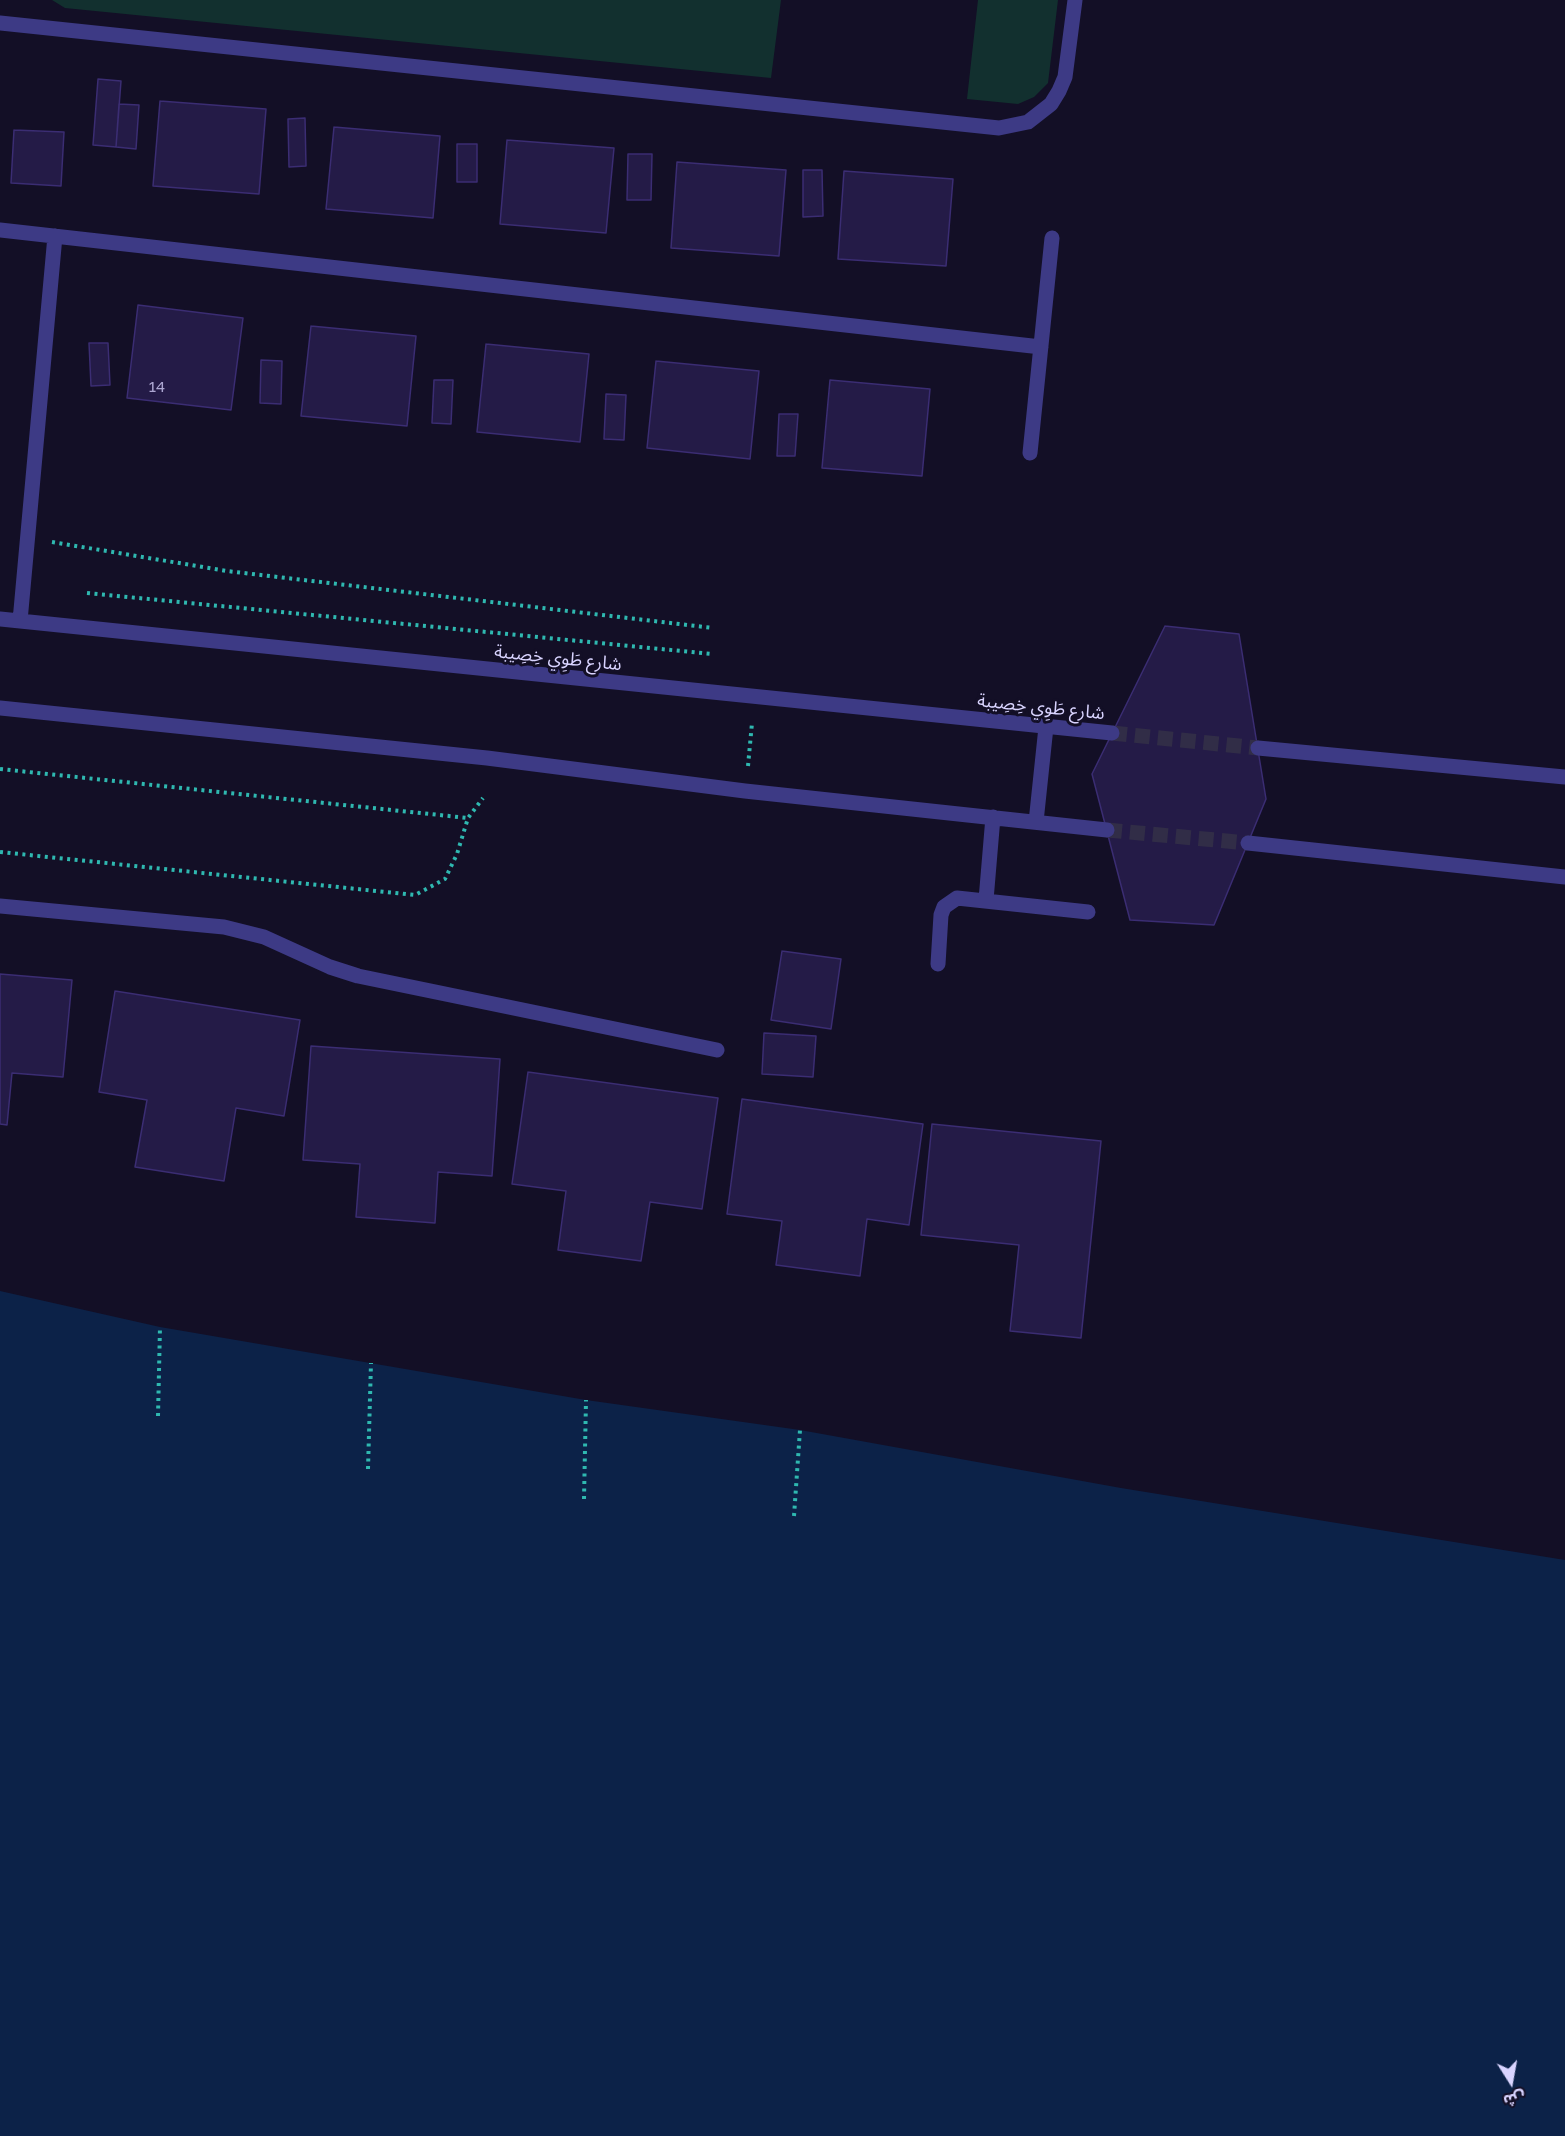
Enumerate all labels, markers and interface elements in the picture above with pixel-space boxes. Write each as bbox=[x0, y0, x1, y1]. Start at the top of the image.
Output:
house number: 14 bbox=[149, 378, 165, 396]
street label: شارع طَوِي خِصِيبة bbox=[493, 641, 623, 675]
street label: شارع طَوِي خِصِيبة bbox=[976, 690, 1106, 724]
north arrow bbox=[1481, 2052, 1541, 2112]
text: ش bbox=[1502, 2088, 1527, 2112]

